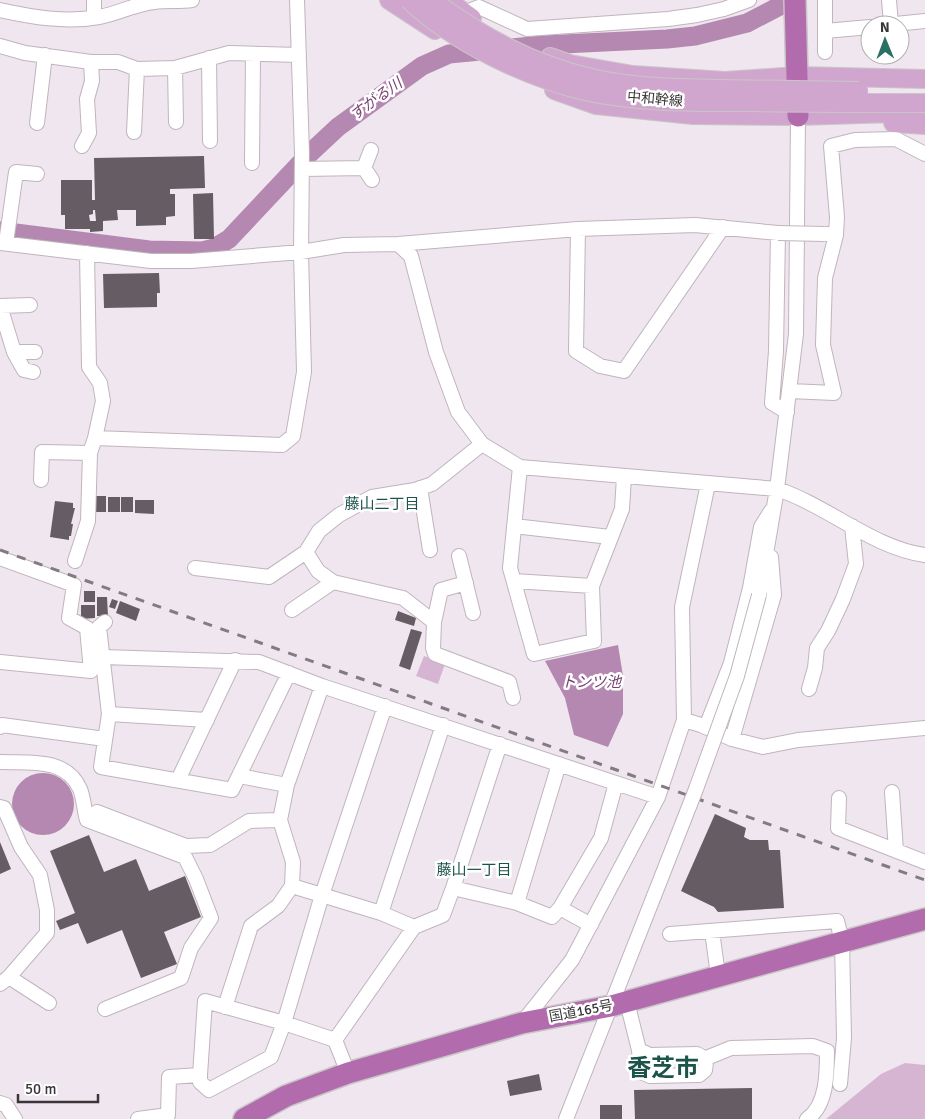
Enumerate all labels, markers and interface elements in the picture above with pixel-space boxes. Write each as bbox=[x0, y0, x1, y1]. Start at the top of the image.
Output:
north arrow bbox=[860, 15, 910, 65]
text: N bbox=[880, 19, 890, 36]
water label: すがる川 bbox=[346, 73, 407, 124]
street label: 中和幹線 bbox=[626, 88, 684, 110]
district label: 藤山二丁目 bbox=[344, 495, 420, 513]
water label: トンツ池 bbox=[561, 673, 623, 691]
district label: 藤山一丁目 bbox=[436, 861, 512, 879]
street label: 国道165号 bbox=[548, 996, 614, 1026]
district label: 香芝市 bbox=[627, 1053, 699, 1083]
scale bar bbox=[18, 1072, 98, 1104]
text: 50 m bbox=[25, 1080, 56, 1098]

